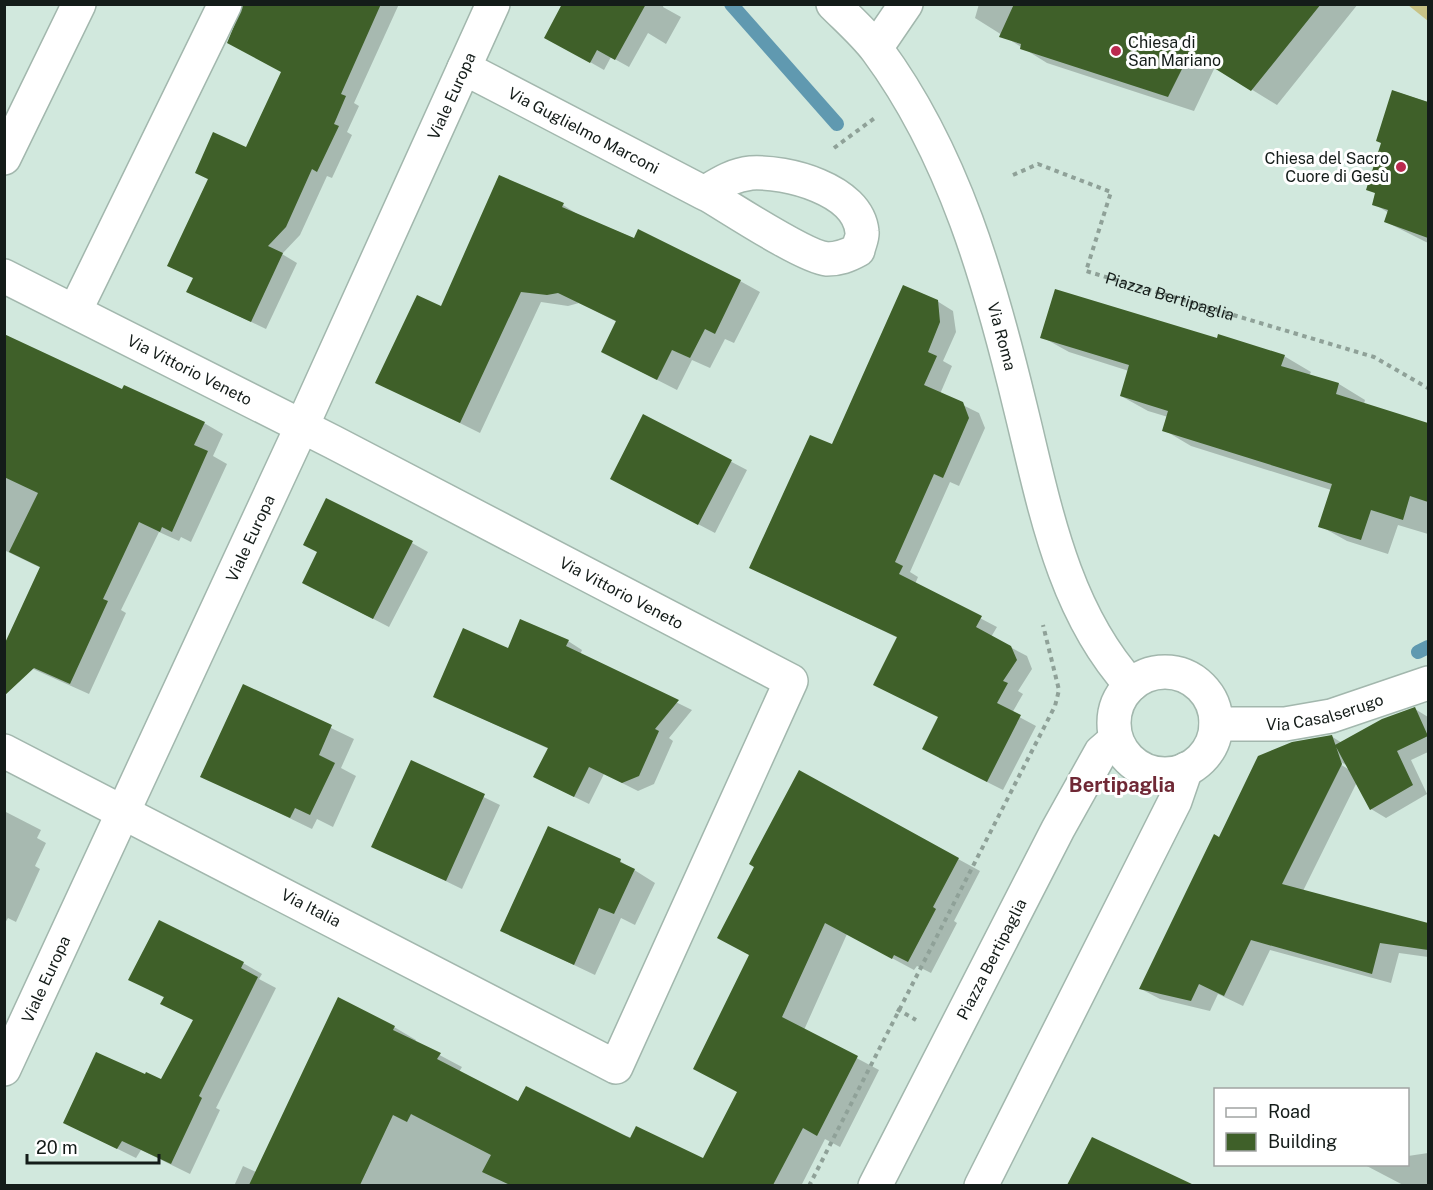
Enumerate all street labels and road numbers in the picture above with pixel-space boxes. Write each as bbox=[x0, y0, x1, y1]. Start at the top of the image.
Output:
street label: Viale Europa bbox=[423, 49, 479, 143]
street label: Via Guglielmo Marconi bbox=[505, 83, 663, 178]
street label: Piazza Bertipaglia bbox=[1103, 268, 1237, 324]
street label: Via Roma bbox=[984, 300, 1020, 372]
street label: Via Vittorio Veneto bbox=[124, 330, 255, 409]
street label: Viale Europa bbox=[222, 492, 278, 585]
street label: Via Vittorio Veneto bbox=[556, 552, 687, 633]
street label: Via Casalserugo bbox=[1266, 689, 1386, 734]
street label: Via Italia bbox=[278, 885, 344, 931]
street label: Piazza Bertipaglia bbox=[952, 895, 1030, 1023]
street label: Viale Europa bbox=[17, 933, 74, 1026]

